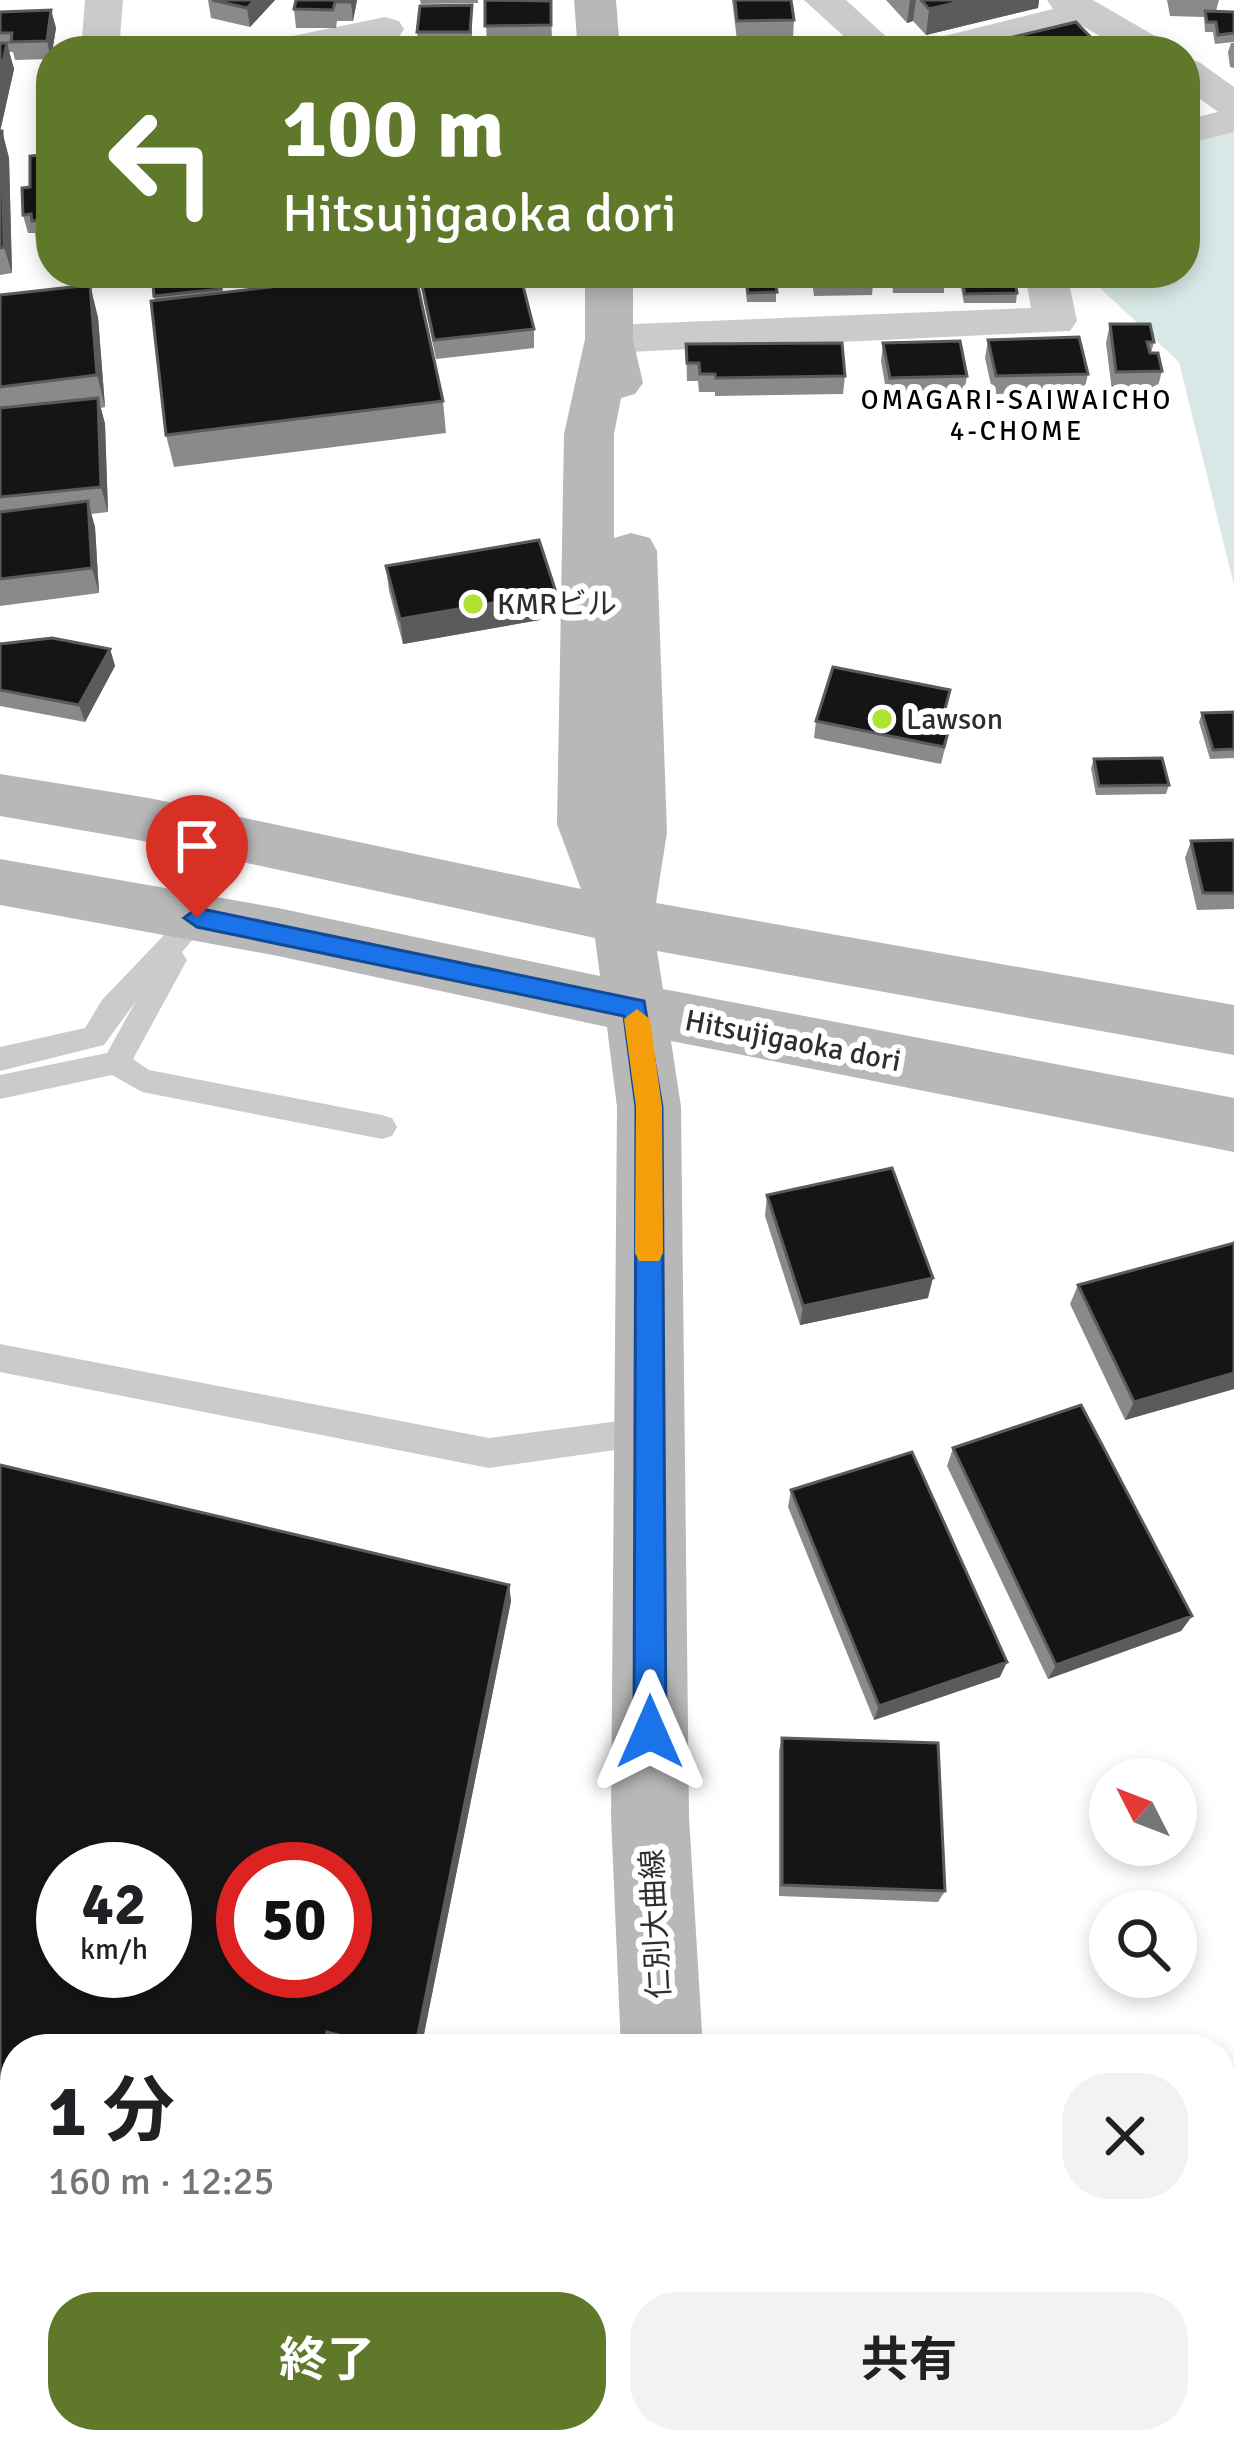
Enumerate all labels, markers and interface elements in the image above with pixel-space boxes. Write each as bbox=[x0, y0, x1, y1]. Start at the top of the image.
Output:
text: 100 m bbox=[282, 77, 504, 181]
icon: left bbox=[84, 84, 240, 240]
text: Hitsujigaoka dori bbox=[282, 180, 677, 247]
district label: OMAGARI-SAIWAICHO 4-CHOME bbox=[861, 384, 1173, 448]
place label: KMRビル bbox=[497, 586, 617, 623]
marker: KMRビル bbox=[460, 591, 486, 617]
place label: Lawson bbox=[906, 701, 1003, 738]
marker: Lawson bbox=[869, 706, 895, 732]
pin bbox=[146, 795, 248, 918]
icon: arrive bbox=[164, 813, 230, 879]
street label: Hitsujigaoka dori bbox=[682, 1002, 904, 1080]
position arrow bbox=[587, 1669, 713, 1795]
north arrow bbox=[1089, 1758, 1197, 1866]
map controls bbox=[1089, 1758, 1197, 1998]
speed limit sign: 50 bbox=[216, 1842, 372, 1998]
street label: 仁別大曲線 bbox=[634, 1848, 678, 2000]
text: 42 bbox=[82, 1868, 146, 1942]
button: search bbox=[1089, 1890, 1197, 1998]
text: km/h bbox=[80, 1931, 148, 1968]
text: 1 分 bbox=[48, 2067, 175, 2156]
button: close bbox=[1062, 2073, 1188, 2199]
text: 160 m · 12:25 bbox=[48, 2157, 275, 2205]
button: 終了 bbox=[48, 2292, 606, 2430]
button: 共有 bbox=[630, 2292, 1188, 2430]

